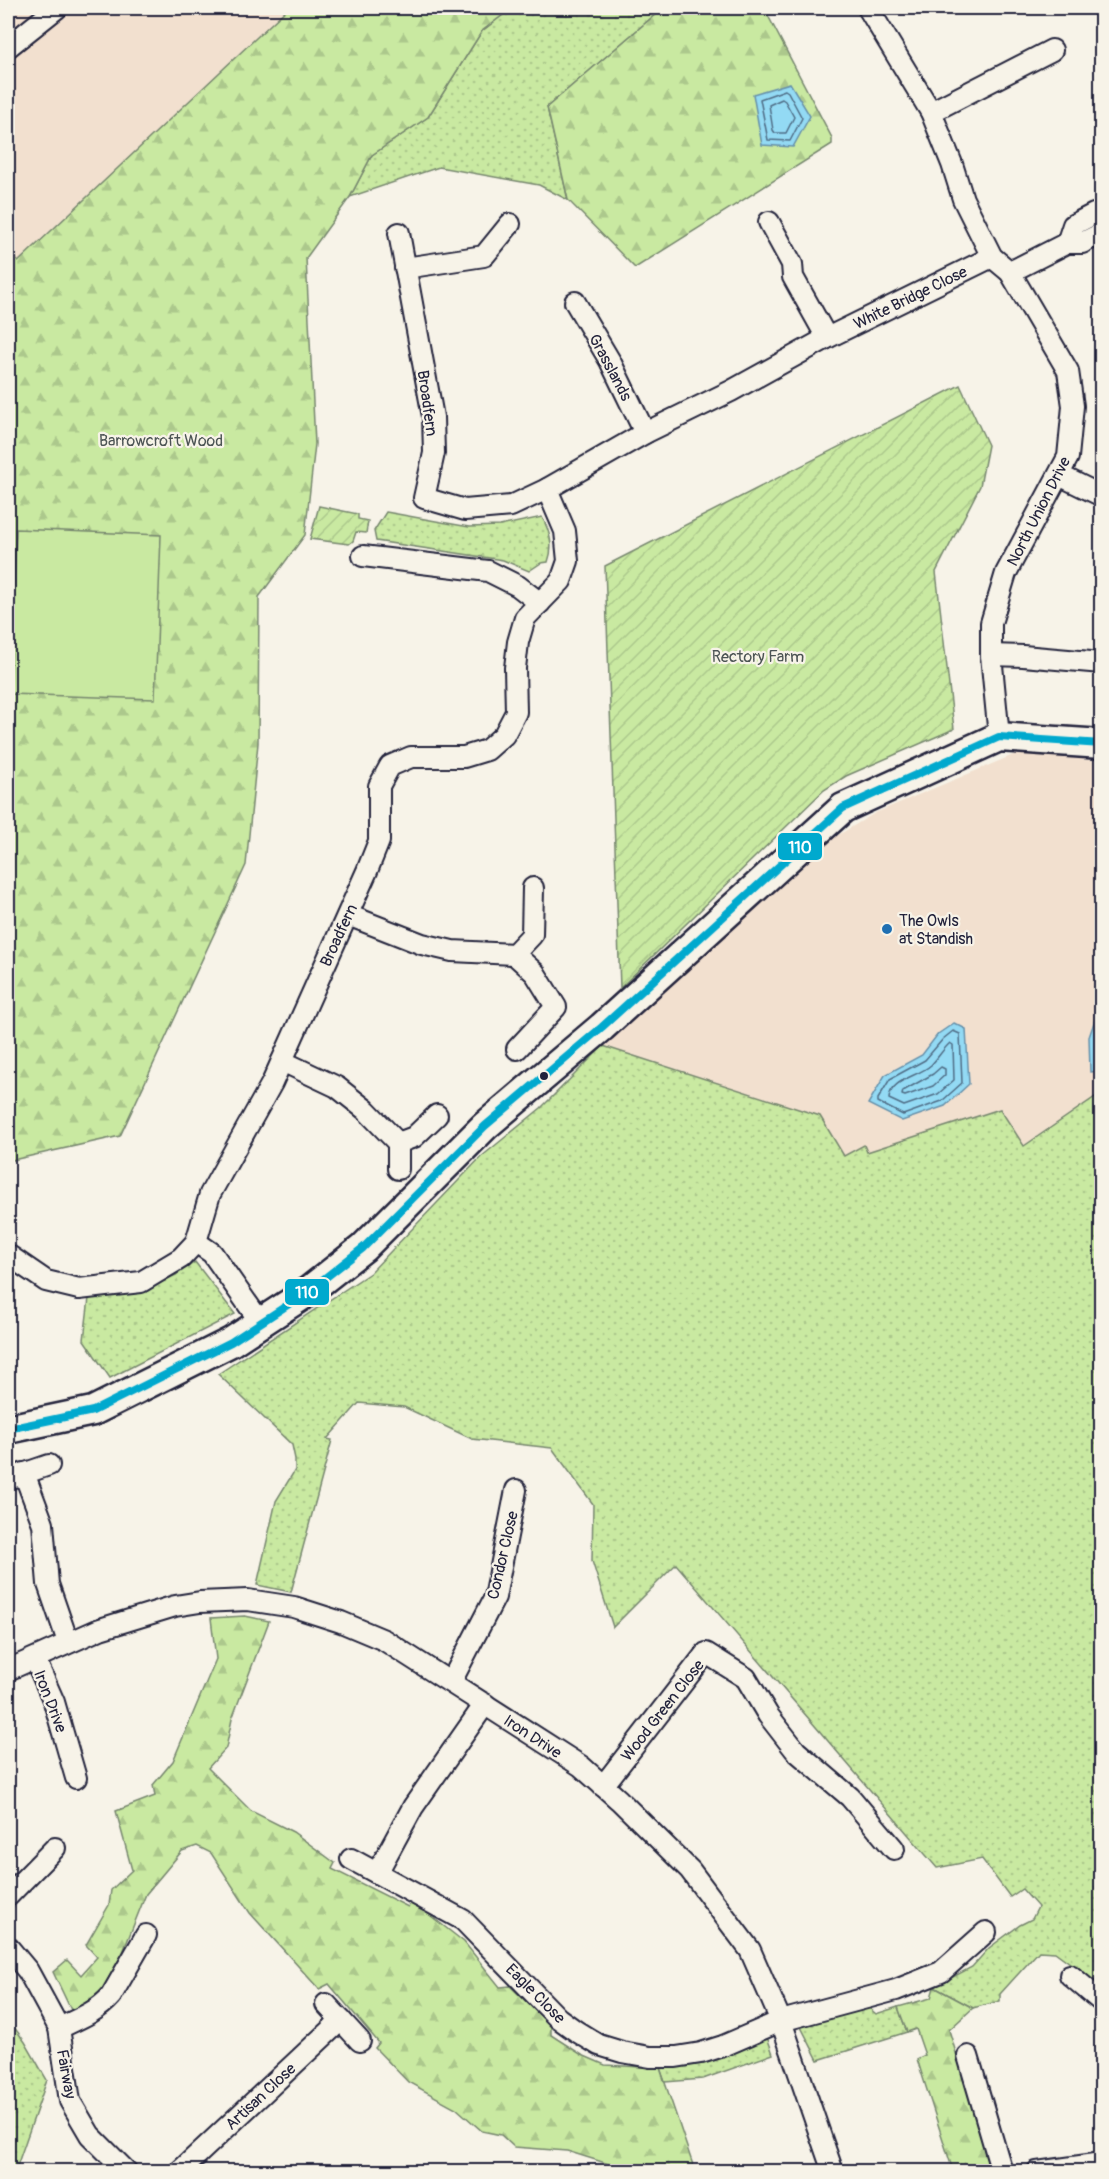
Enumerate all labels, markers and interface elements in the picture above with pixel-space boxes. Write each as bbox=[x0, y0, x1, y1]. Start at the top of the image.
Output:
street label: White Bridge Close bbox=[850, 262, 971, 334]
street label: Grasslands bbox=[584, 331, 636, 404]
street label: Broadfern bbox=[412, 369, 442, 437]
park label: Barrowcroft Wood bbox=[99, 431, 223, 451]
street label: North Union Drive bbox=[1003, 453, 1075, 570]
park label: Rectory Farm bbox=[712, 647, 804, 667]
line badge: 110 bbox=[777, 832, 823, 861]
text: 110 bbox=[788, 838, 812, 858]
street label: Broadfern bbox=[316, 901, 362, 970]
place label: The Owls at Standish bbox=[899, 911, 973, 949]
marker: The Owls at Standish bbox=[880, 922, 894, 936]
unlabelled marker bbox=[538, 1070, 550, 1082]
line badge: 110 bbox=[284, 1278, 330, 1306]
text: 110 bbox=[295, 1283, 319, 1303]
street label: Condor Close bbox=[483, 1509, 523, 1601]
street label: Wood Green Close bbox=[617, 1656, 709, 1765]
street label: Iron Drive bbox=[29, 1667, 71, 1735]
street label: Iron Drive bbox=[500, 1711, 565, 1763]
street label: Eagle Close bbox=[501, 1960, 569, 2028]
street label: Fairway bbox=[52, 2048, 80, 2101]
street label: Artisan Close bbox=[221, 2059, 300, 2135]

